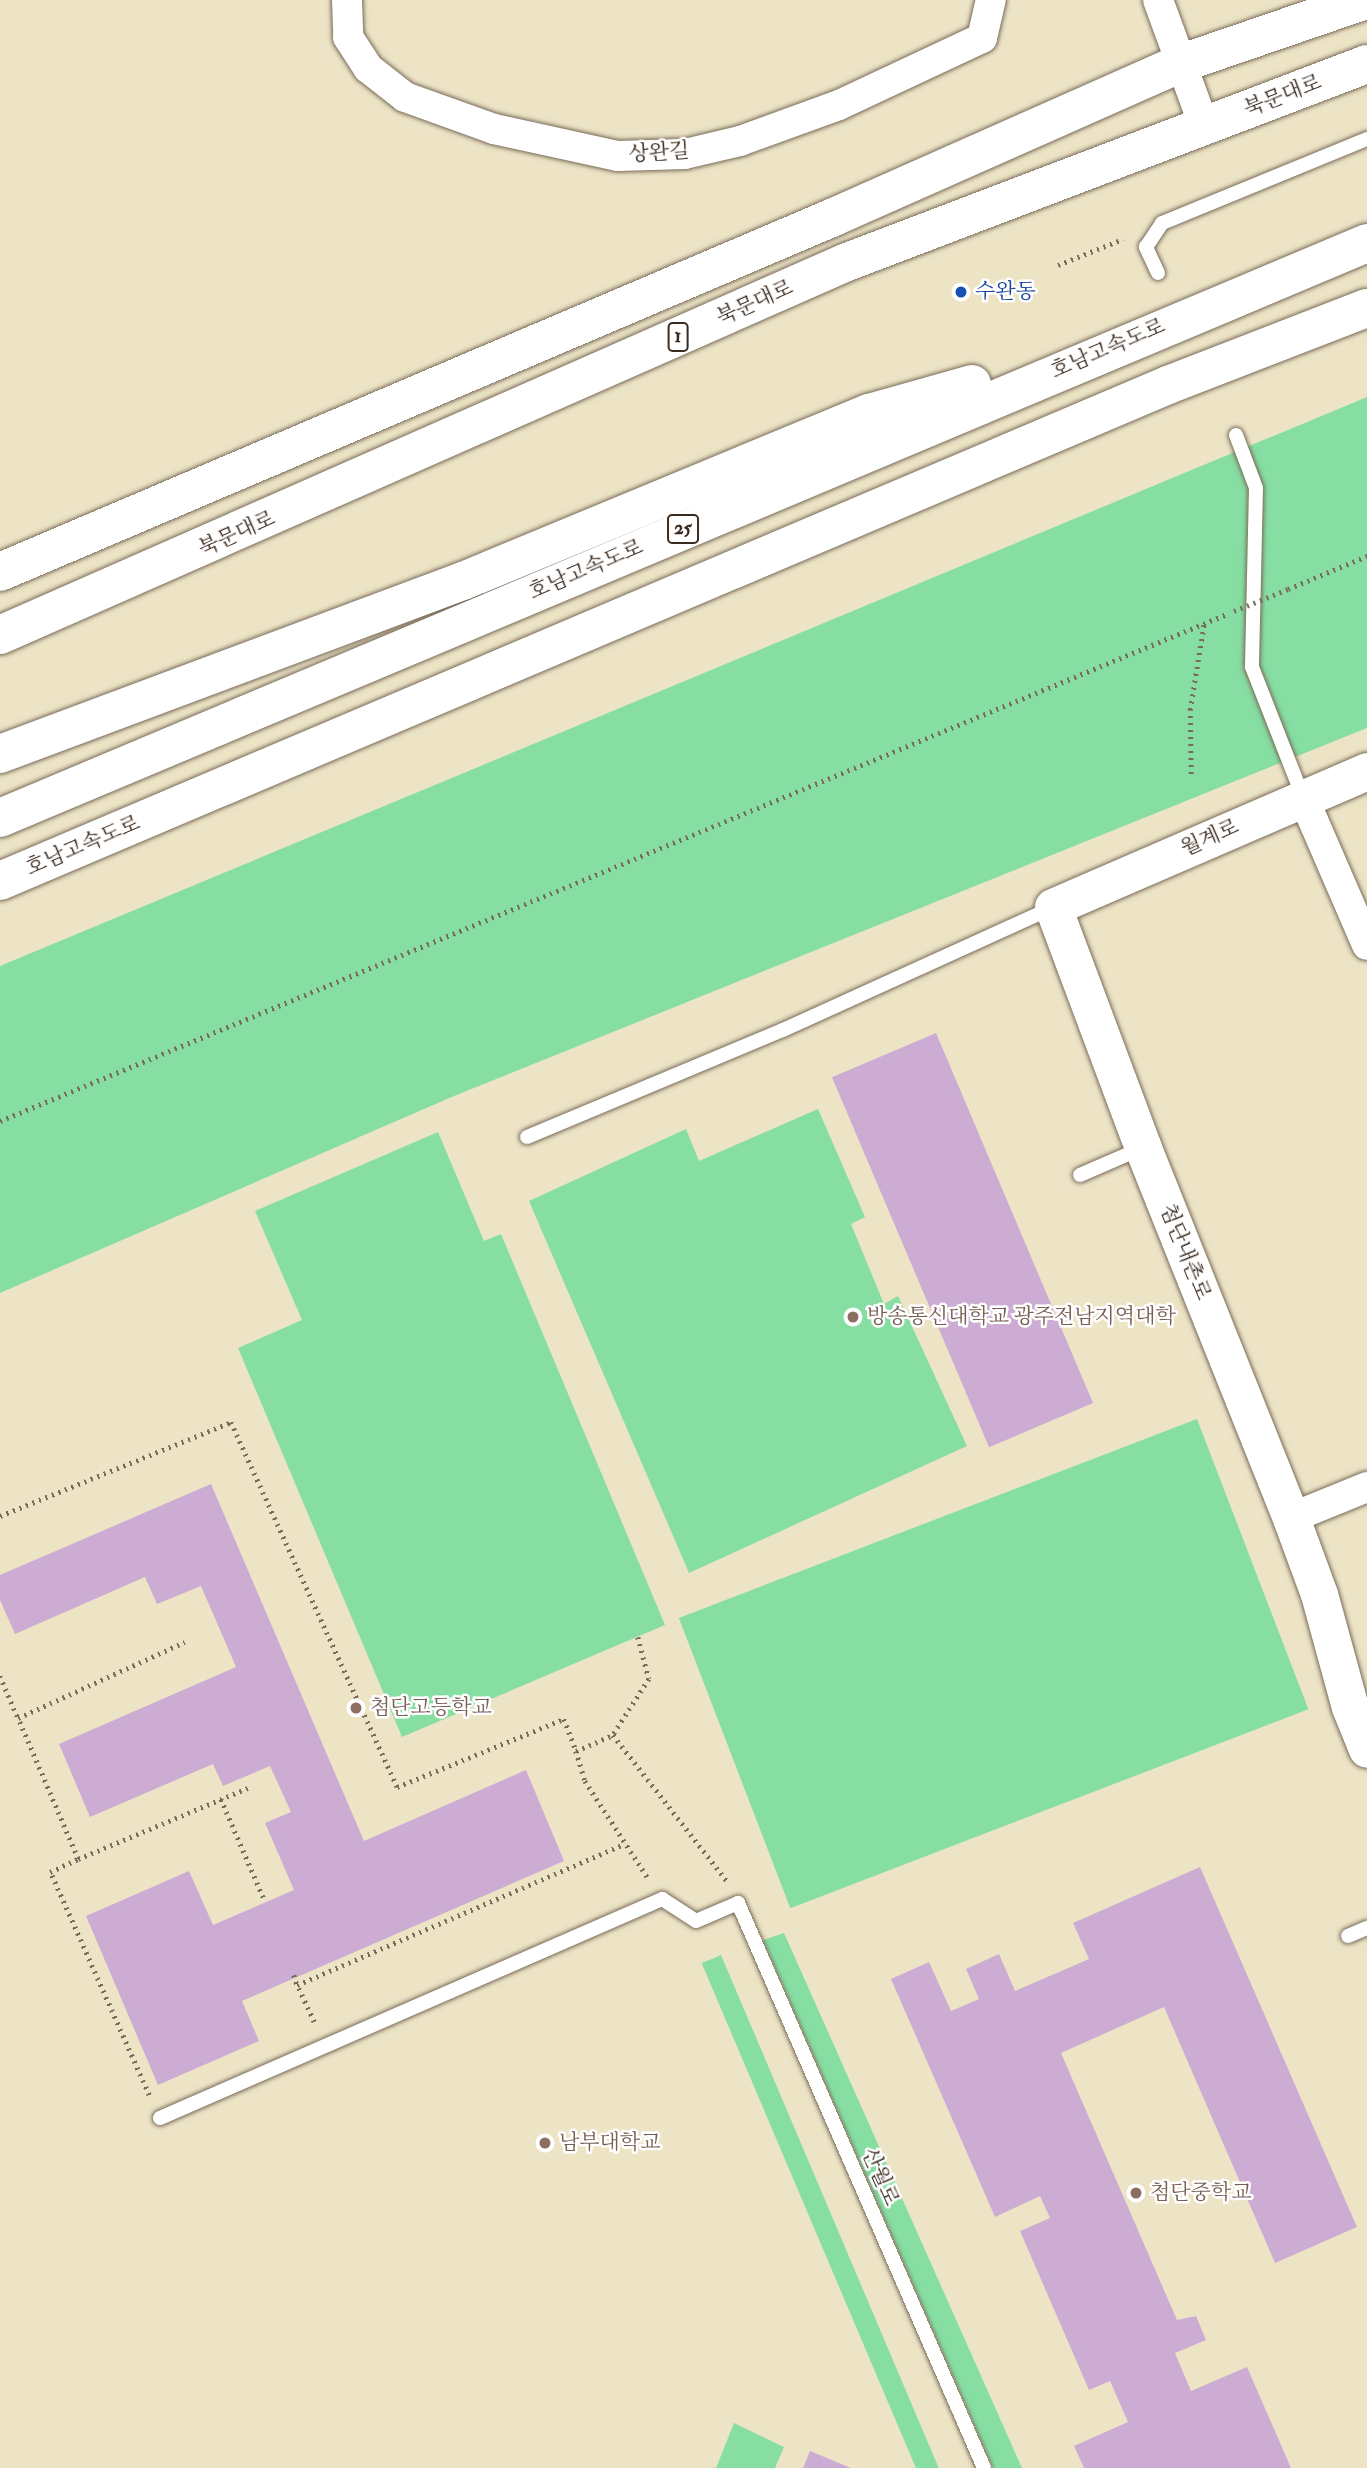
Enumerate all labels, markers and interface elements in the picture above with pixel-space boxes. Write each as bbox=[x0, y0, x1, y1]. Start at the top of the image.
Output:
street label: 북문대로 bbox=[1241, 70, 1325, 122]
street label: 상완길 bbox=[628, 138, 690, 168]
street label: 북문대로 bbox=[713, 275, 797, 331]
place label: 수완동 bbox=[975, 279, 1036, 305]
marker: 수완동 bbox=[953, 284, 969, 300]
street label: 호남고속도로 bbox=[1047, 314, 1169, 384]
road number: 1 bbox=[668, 322, 688, 352]
street label: 북문대로 bbox=[195, 506, 279, 562]
road number: 25 bbox=[666, 514, 700, 544]
street label: 호남고속도로 bbox=[525, 535, 647, 605]
street label: 호남고속도로 bbox=[22, 811, 144, 881]
street label: 월계로 bbox=[1177, 814, 1243, 862]
street label: 첨단내촌로 bbox=[1154, 1200, 1216, 1304]
place label: 방송통신대학교 광주전남지역대학 bbox=[867, 1304, 1176, 1330]
marker: 방송통신대학교 광주전남지역대학 bbox=[845, 1309, 861, 1325]
place label: 첨단고등학교 bbox=[370, 1695, 492, 1721]
marker: 첨단고등학교 bbox=[348, 1700, 364, 1716]
place label: 남부대학교 bbox=[559, 2130, 660, 2156]
marker: 남부대학교 bbox=[537, 2135, 553, 2151]
street label: 산월로 bbox=[856, 2144, 904, 2210]
place label: 첨단중학교 bbox=[1150, 2180, 1251, 2206]
marker: 첨단중학교 bbox=[1128, 2185, 1144, 2201]

